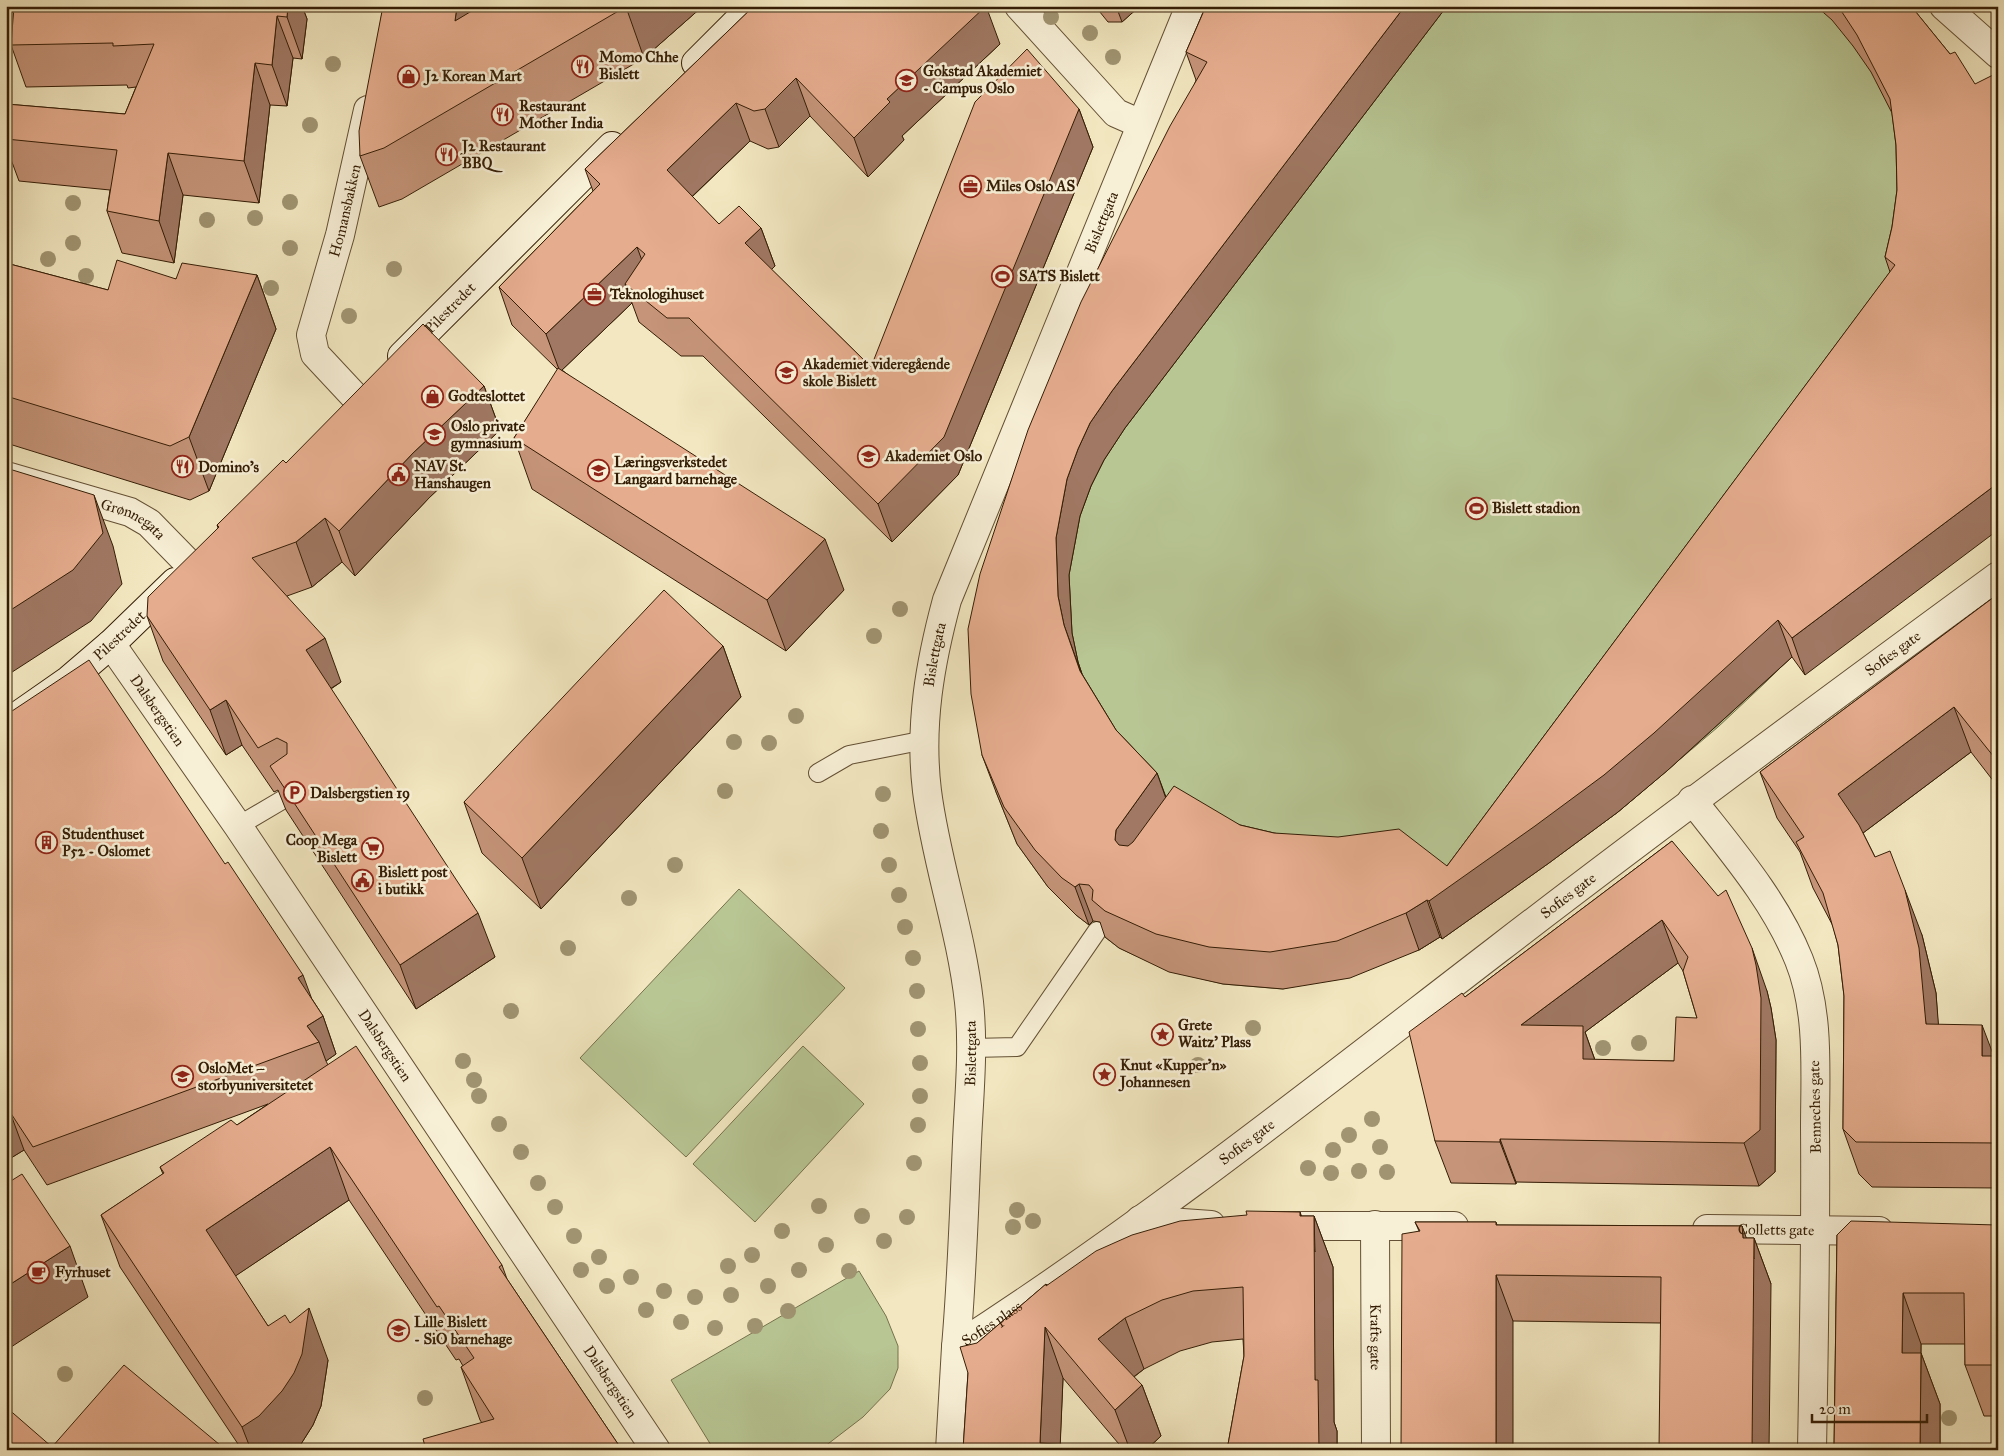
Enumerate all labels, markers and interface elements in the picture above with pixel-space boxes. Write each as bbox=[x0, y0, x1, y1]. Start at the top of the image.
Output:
place label: Momo Chhe Bislett bbox=[599, 48, 679, 83]
restaurant icon: Momo Chhe Bislett bbox=[571, 54, 595, 78]
place label: Gokstad Akademiet - Campus Oslo bbox=[923, 62, 1042, 98]
shop icon: J2 Korean Mart bbox=[397, 64, 421, 88]
place label: J2 Korean Mart bbox=[423, 67, 523, 86]
school or university icon: Gokstad Akademiet - Campus Oslo bbox=[895, 68, 919, 92]
place label: Restaurant Mother India bbox=[519, 97, 604, 132]
restaurant icon: Restaurant Mother India bbox=[491, 103, 515, 127]
place label: J2 Restaurant BBQ bbox=[460, 137, 547, 173]
restaurant icon: J2 Restaurant BBQ bbox=[434, 143, 458, 167]
street label: Homansbakken bbox=[325, 162, 365, 259]
office icon: Miles Oslo AS bbox=[958, 174, 982, 198]
place label: Miles Oslo AS bbox=[986, 177, 1075, 195]
street label: Bislettgata bbox=[1081, 188, 1122, 256]
sports icon: SATS Bislett bbox=[991, 264, 1015, 288]
place label: SATS Bislett bbox=[1019, 267, 1100, 285]
street label: Pilestredet bbox=[421, 278, 480, 337]
office icon: Teknologihuset bbox=[582, 282, 606, 306]
place label: Teknologihuset bbox=[609, 285, 705, 304]
place label: Akademiet videregående skole Bislett bbox=[802, 355, 951, 390]
school or university icon: Akademiet videregående skole Bislett bbox=[775, 361, 799, 385]
shop icon: Godteslottet bbox=[420, 384, 444, 408]
place label: Godteslottet bbox=[448, 387, 526, 405]
place label: Oslo private gymnasium bbox=[451, 417, 526, 453]
school or university icon: Oslo private gymnasium bbox=[423, 423, 447, 447]
school or university icon: Akademiet Oslo bbox=[857, 444, 881, 468]
place label: Akademiet Oslo bbox=[884, 447, 983, 465]
place label: Læringsverkstedet Langaard barnehage bbox=[614, 453, 738, 489]
restaurant icon: Domino's bbox=[170, 455, 194, 479]
place label: NAV St. Hanshaugen bbox=[414, 457, 492, 493]
place label: Domino's bbox=[198, 458, 260, 476]
school or university icon: Læringsverkstedet Langaard barnehage bbox=[586, 459, 610, 483]
public building icon: NAV St. Hanshaugen bbox=[386, 463, 410, 487]
street label: Grønnegata bbox=[99, 495, 170, 544]
sports icon: Bislett stadion bbox=[1464, 496, 1488, 520]
place label: Bislett stadion bbox=[1492, 499, 1581, 517]
street label: Pilestredet bbox=[90, 606, 149, 664]
street label: Bislettgata bbox=[920, 620, 950, 688]
street label: Sofies gate bbox=[1861, 627, 1924, 680]
street label: Dalsbergstien bbox=[126, 671, 189, 750]
parking icon: Dalsbergstien 19 bbox=[282, 781, 306, 805]
place label: Dalsbergstien 19 bbox=[310, 784, 410, 803]
place label: Studenthuset P52 - Oslomet bbox=[62, 825, 151, 860]
building icon: Studenthuset P52 - Oslomet bbox=[34, 831, 58, 855]
place label: Coop Mega Bislett bbox=[286, 831, 358, 866]
supermarket icon: Coop Mega Bislett bbox=[361, 837, 385, 861]
place label: Bislett post i butikk bbox=[378, 863, 448, 898]
public building icon: Bislett post i butikk bbox=[350, 869, 374, 893]
street label: Sofies gate bbox=[1537, 869, 1599, 922]
street label: Dalsbergstien bbox=[354, 1006, 416, 1085]
place label: Grete Waitz' Plass bbox=[1178, 1016, 1252, 1051]
street label: Bislettgata bbox=[961, 1020, 980, 1087]
place icon: Grete Waitz' Plass bbox=[1150, 1022, 1174, 1046]
place label: Knut «Kupper'n» Johannesen bbox=[1118, 1056, 1227, 1092]
place label: OsloMet – storbyuniversitetet bbox=[198, 1059, 314, 1095]
street label: Benneches gate bbox=[1805, 1060, 1825, 1154]
place icon: Knut «Kupper'n» Johannesen bbox=[1092, 1062, 1116, 1086]
school or university icon: OsloMet – storbyuniversitetet bbox=[170, 1065, 194, 1089]
street label: Sofies gate bbox=[1215, 1115, 1278, 1169]
street label: Colletts gate bbox=[1738, 1220, 1814, 1239]
cafe icon: Fyrhuset bbox=[27, 1260, 51, 1284]
place label: Fyrhuset bbox=[55, 1263, 111, 1282]
street label: Sofies plass bbox=[958, 1297, 1025, 1350]
street label: Krafts gate bbox=[1366, 1304, 1385, 1370]
place label: Lille Bislett - SiO barnehage bbox=[414, 1313, 513, 1349]
school or university icon: Lille Bislett - SiO barnehage bbox=[386, 1319, 410, 1343]
street label: Dalsbergstien bbox=[580, 1342, 641, 1421]
scale bar bbox=[1812, 1391, 1926, 1423]
text: 20 m bbox=[1819, 1400, 1851, 1418]

